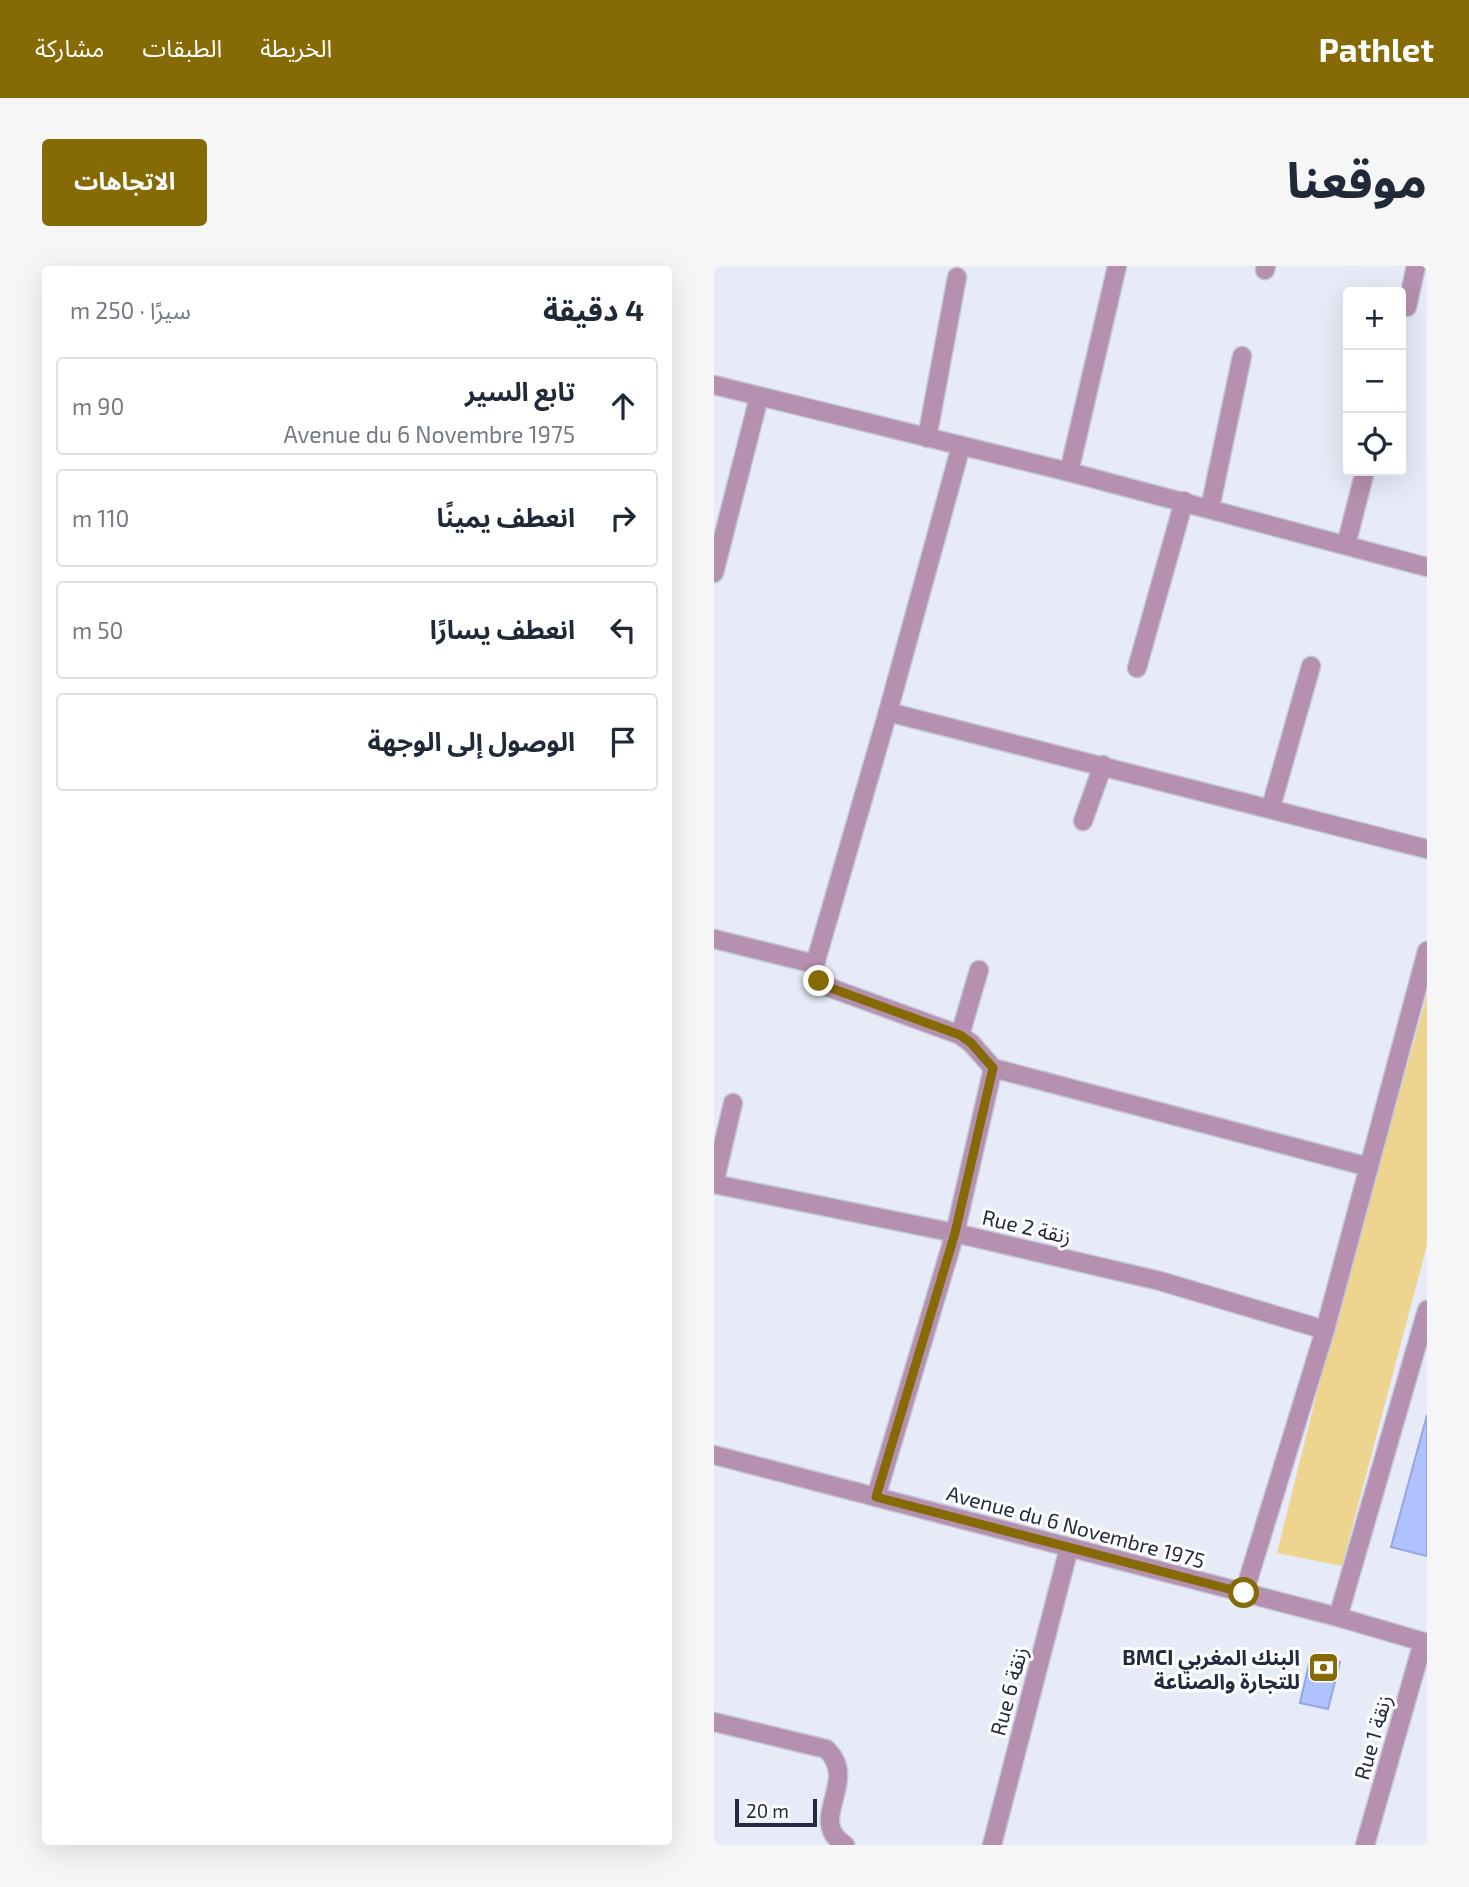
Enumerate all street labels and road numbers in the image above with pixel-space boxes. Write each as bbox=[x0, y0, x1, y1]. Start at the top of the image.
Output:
street label: Rue 2 زنقة bbox=[980, 1204, 1074, 1249]
street label: Avenue du 6 Novembre 1975 bbox=[944, 1479, 1208, 1573]
street label: Rue 6 زنقة bbox=[984, 1644, 1033, 1738]
street label: Rue 1 زنقة bbox=[1348, 1692, 1397, 1783]

